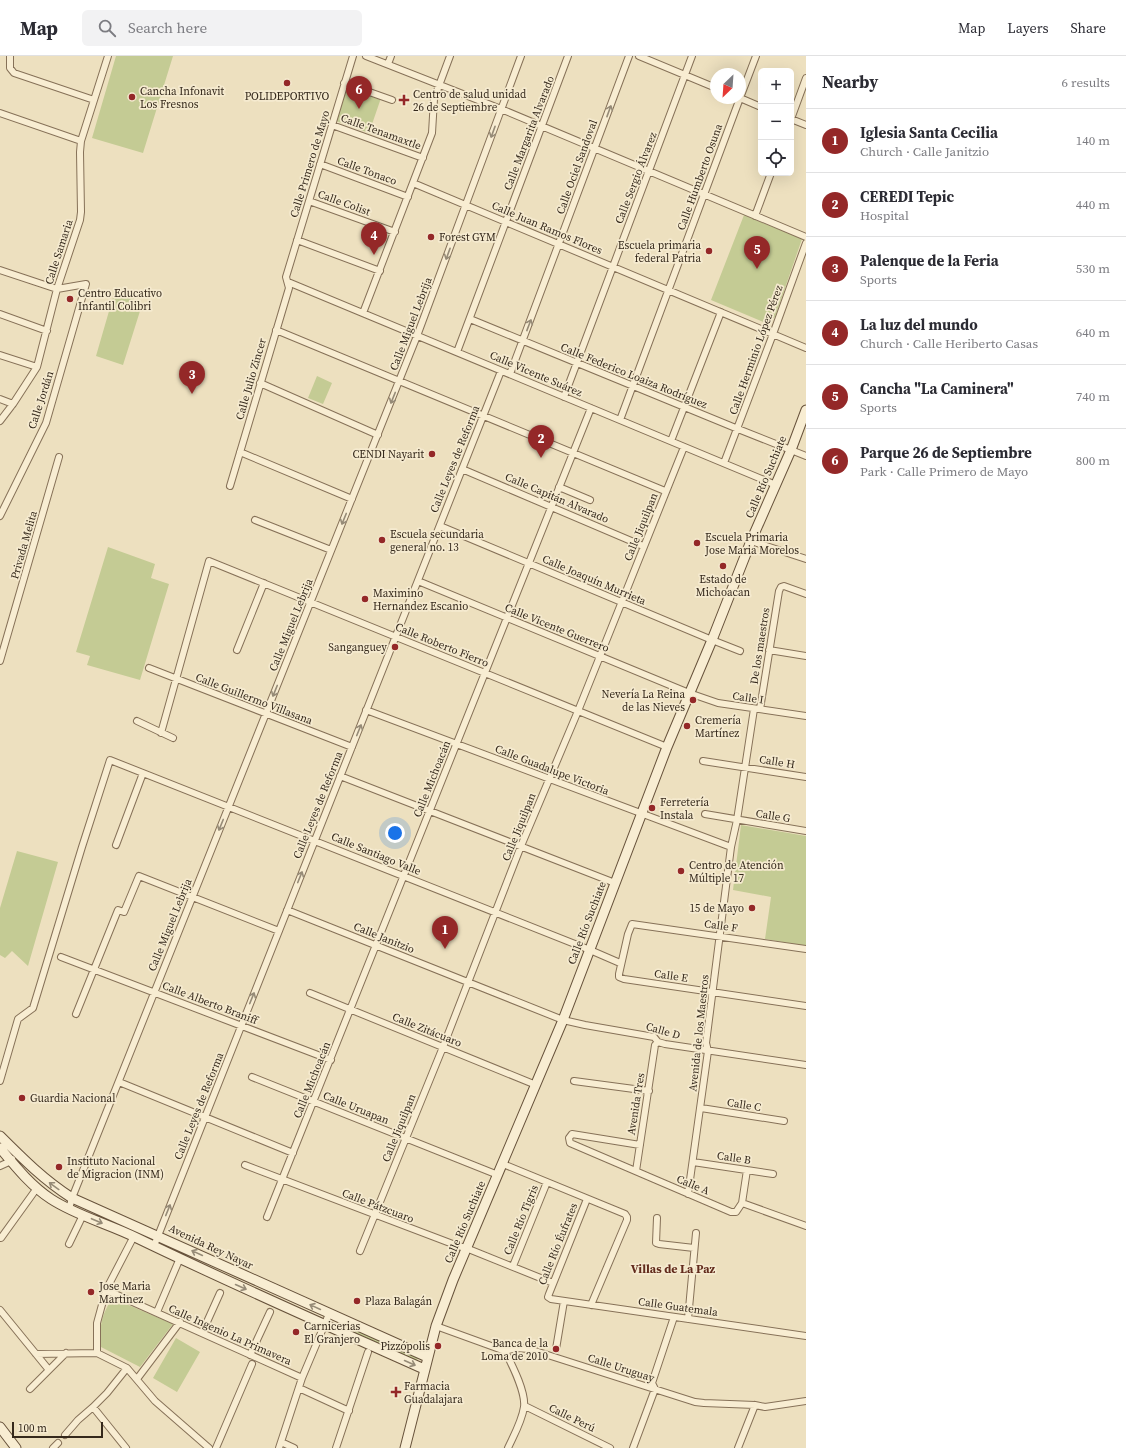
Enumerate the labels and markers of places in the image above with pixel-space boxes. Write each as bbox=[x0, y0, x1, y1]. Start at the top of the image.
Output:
pin: 6 bbox=[346, 76, 372, 109]
marker: POLIDEPORTIVO bbox=[282, 78, 292, 88]
place label: Cancha Infonavit Los Fresnos bbox=[140, 84, 225, 112]
place label: Centro de salud unidad 26 de Septiembre bbox=[413, 87, 527, 115]
place label: POLIDEPORTIVO bbox=[245, 89, 330, 104]
marker: Cancha Infonavit Los Fresnos bbox=[127, 92, 137, 102]
marker: Centro de salud unidad 26 de Septiembre bbox=[398, 94, 410, 106]
pin: 4 bbox=[361, 222, 387, 255]
place label: Forest GYM bbox=[439, 230, 496, 245]
marker: Forest GYM bbox=[426, 232, 436, 242]
pin: 5 bbox=[744, 236, 770, 269]
place label: Escuela primaria federal Patria bbox=[618, 238, 701, 266]
marker: Escuela primaria federal Patria bbox=[704, 246, 714, 256]
place label: Centro Educativo Infantil Colibri bbox=[78, 286, 162, 314]
marker: Centro Educativo Infantil Colibri bbox=[65, 294, 75, 304]
pin: 3 bbox=[179, 361, 205, 394]
pin: 2 bbox=[528, 425, 554, 458]
place label: CENDI Nayarit bbox=[352, 447, 424, 462]
marker: CENDI Nayarit bbox=[427, 449, 437, 459]
place label: Escuela secundaria general no. 13 bbox=[390, 527, 484, 555]
place label: Escuela Primaria Jose Maria Morelos bbox=[704, 530, 799, 558]
marker: Escuela secundaria general no. 13 bbox=[377, 535, 387, 545]
marker: Escuela Primaria Jose Maria Morelos bbox=[692, 538, 702, 548]
marker: Estado de Michoacan bbox=[718, 561, 728, 571]
place label: Estado de Michoacan bbox=[696, 572, 750, 600]
place label: Maximino Hernandez Escanio bbox=[373, 586, 468, 614]
marker: Maximino Hernandez Escanio bbox=[360, 594, 370, 604]
place label: Sanganguey bbox=[328, 640, 387, 655]
marker: Sanganguey bbox=[390, 642, 400, 652]
place label: Nevería La Reina de las Nieves bbox=[602, 687, 685, 715]
marker: Nevería La Reina de las Nieves bbox=[688, 695, 698, 705]
place label: Cremería Martínez bbox=[695, 713, 742, 741]
marker: Cremería Martínez bbox=[682, 721, 692, 731]
place label: Ferretería Instala bbox=[660, 795, 709, 823]
marker: Ferretería Instala bbox=[647, 803, 657, 813]
place label: Centro de Atención Múltiple 17 bbox=[689, 858, 784, 886]
marker: Centro de Atención Múltiple 17 bbox=[676, 866, 686, 876]
place label: 15 de Mayo bbox=[689, 901, 744, 916]
marker: 15 de Mayo bbox=[747, 903, 757, 913]
pin: 1 bbox=[432, 916, 458, 949]
place label: Guardia Nacional bbox=[30, 1091, 115, 1106]
marker: Guardia Nacional bbox=[17, 1093, 27, 1103]
place label: Instituto Nacional de Migracion (INM) bbox=[67, 1154, 164, 1182]
marker: Instituto Nacional de Migracion (INM) bbox=[54, 1162, 64, 1172]
place label: Jose Maria Martinez bbox=[98, 1279, 151, 1307]
marker: Jose Maria Martinez bbox=[86, 1287, 96, 1297]
place label: Plaza Balagán bbox=[365, 1294, 433, 1309]
marker: Plaza Balagán bbox=[352, 1296, 362, 1306]
place label: Carnicerias El Granjero bbox=[304, 1319, 361, 1347]
marker: Carnicerias El Granjero bbox=[291, 1327, 301, 1337]
place label: Banca de la Loma de 2010 bbox=[481, 1336, 548, 1364]
place label: Pizzópolis bbox=[381, 1339, 430, 1354]
marker: Pizzópolis bbox=[433, 1341, 443, 1351]
marker: Banca de la Loma de 2010 bbox=[551, 1344, 561, 1354]
place label: Farmacia Guadalajara bbox=[404, 1379, 463, 1407]
marker: Farmacia Guadalajara bbox=[391, 1387, 401, 1397]

